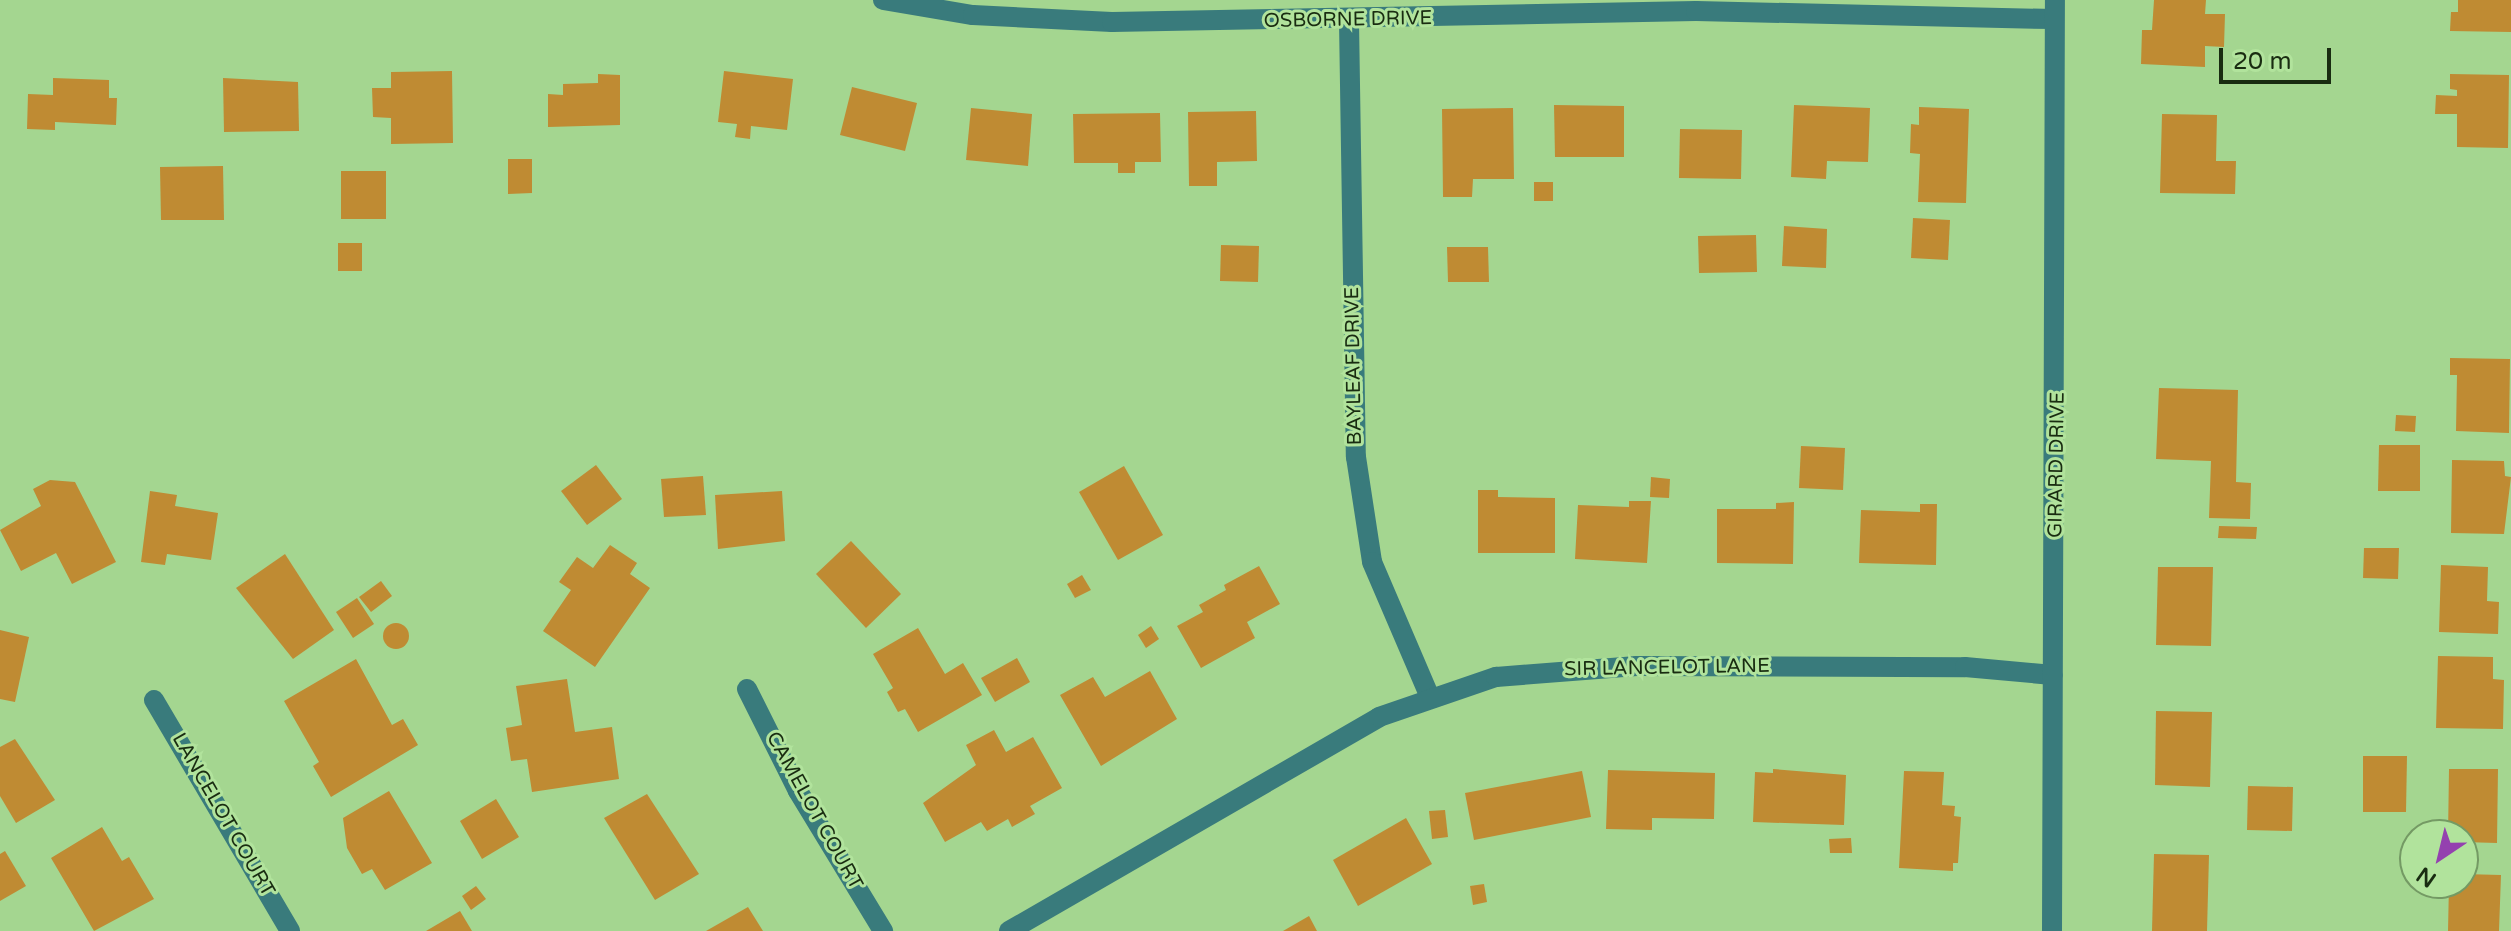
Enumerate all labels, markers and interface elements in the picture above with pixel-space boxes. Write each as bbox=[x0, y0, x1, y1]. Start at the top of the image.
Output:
street label: OSBORNE DRIVE bbox=[1264, 7, 1432, 33]
scale bar bbox=[2223, 32, 2335, 82]
text: 20 m bbox=[2233, 47, 2291, 76]
street label: BAYLEAF DRIVE bbox=[1341, 287, 1367, 445]
street label: GIRARD DRIVE bbox=[2044, 392, 2070, 538]
street label: SIR LANCELOT LANE bbox=[1564, 654, 1770, 682]
street label: CAMELOT COURT bbox=[761, 728, 867, 894]
street label: LANCELOT COURT bbox=[166, 729, 280, 901]
north arrow bbox=[2399, 819, 2479, 899]
text: N bbox=[2412, 861, 2441, 893]

